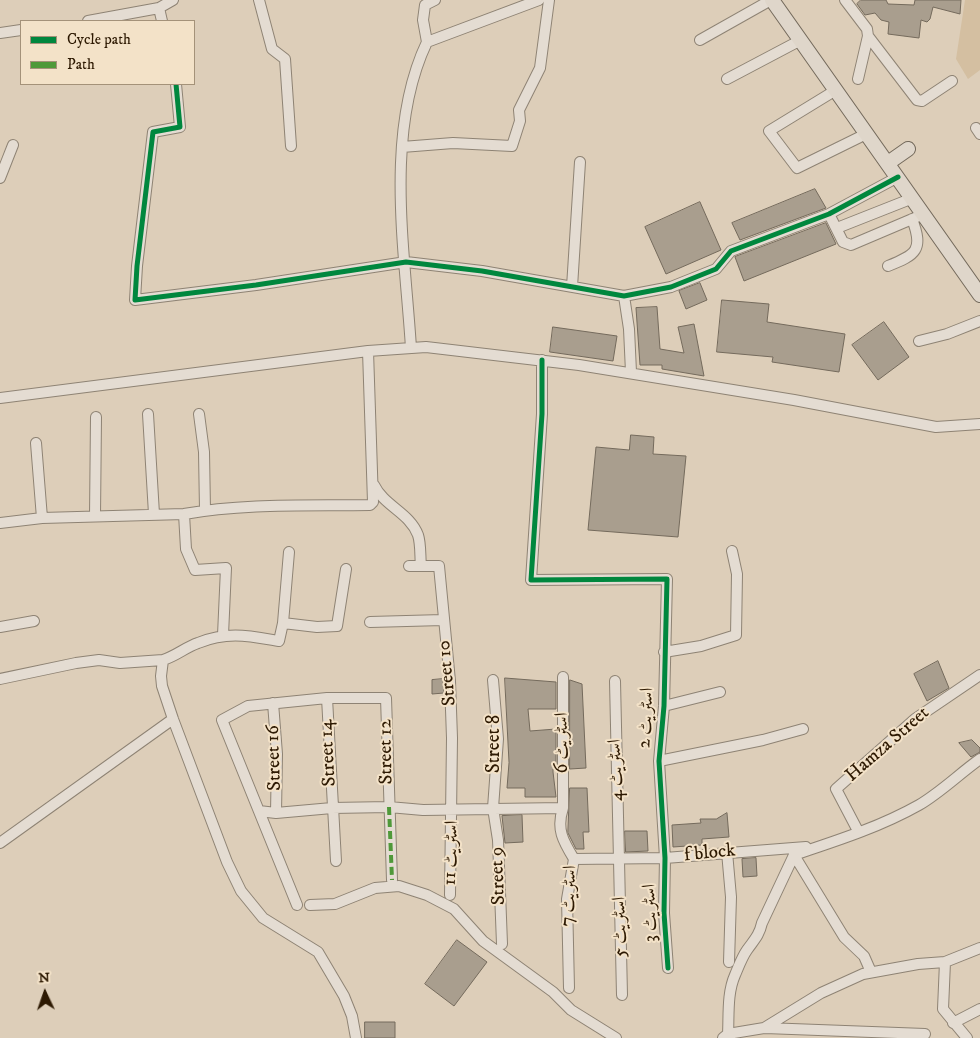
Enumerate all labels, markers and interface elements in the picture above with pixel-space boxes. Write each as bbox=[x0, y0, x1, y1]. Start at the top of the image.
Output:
legend bbox=[20, 20, 195, 85]
text: Cycle path bbox=[67, 30, 131, 49]
text: Path bbox=[67, 55, 95, 74]
street label: Street 10 bbox=[434, 639, 462, 707]
street label: اسٹریٹ 2 bbox=[634, 687, 660, 749]
street label: Hamza Street bbox=[841, 702, 935, 788]
street label: اسٹریٹ 6 bbox=[552, 712, 574, 774]
street label: Street 8 bbox=[484, 715, 506, 773]
street label: Street 14 bbox=[316, 719, 342, 787]
street label: Street 12 bbox=[375, 719, 399, 785]
street label: Street 16 bbox=[262, 725, 288, 791]
street label: اسٹریٹ 4 bbox=[605, 739, 629, 801]
street label: اسٹریٹ 11 bbox=[439, 820, 465, 886]
street label: f block bbox=[683, 840, 737, 868]
street label: Street 9 bbox=[487, 846, 511, 906]
street label: اسٹریٹ 7 bbox=[557, 865, 583, 927]
street label: اسٹریٹ 3 bbox=[639, 884, 663, 942]
street label: اسٹریٹ 5 bbox=[609, 896, 633, 958]
north arrow bbox=[20, 968, 70, 1018]
text: N bbox=[38, 969, 50, 987]

